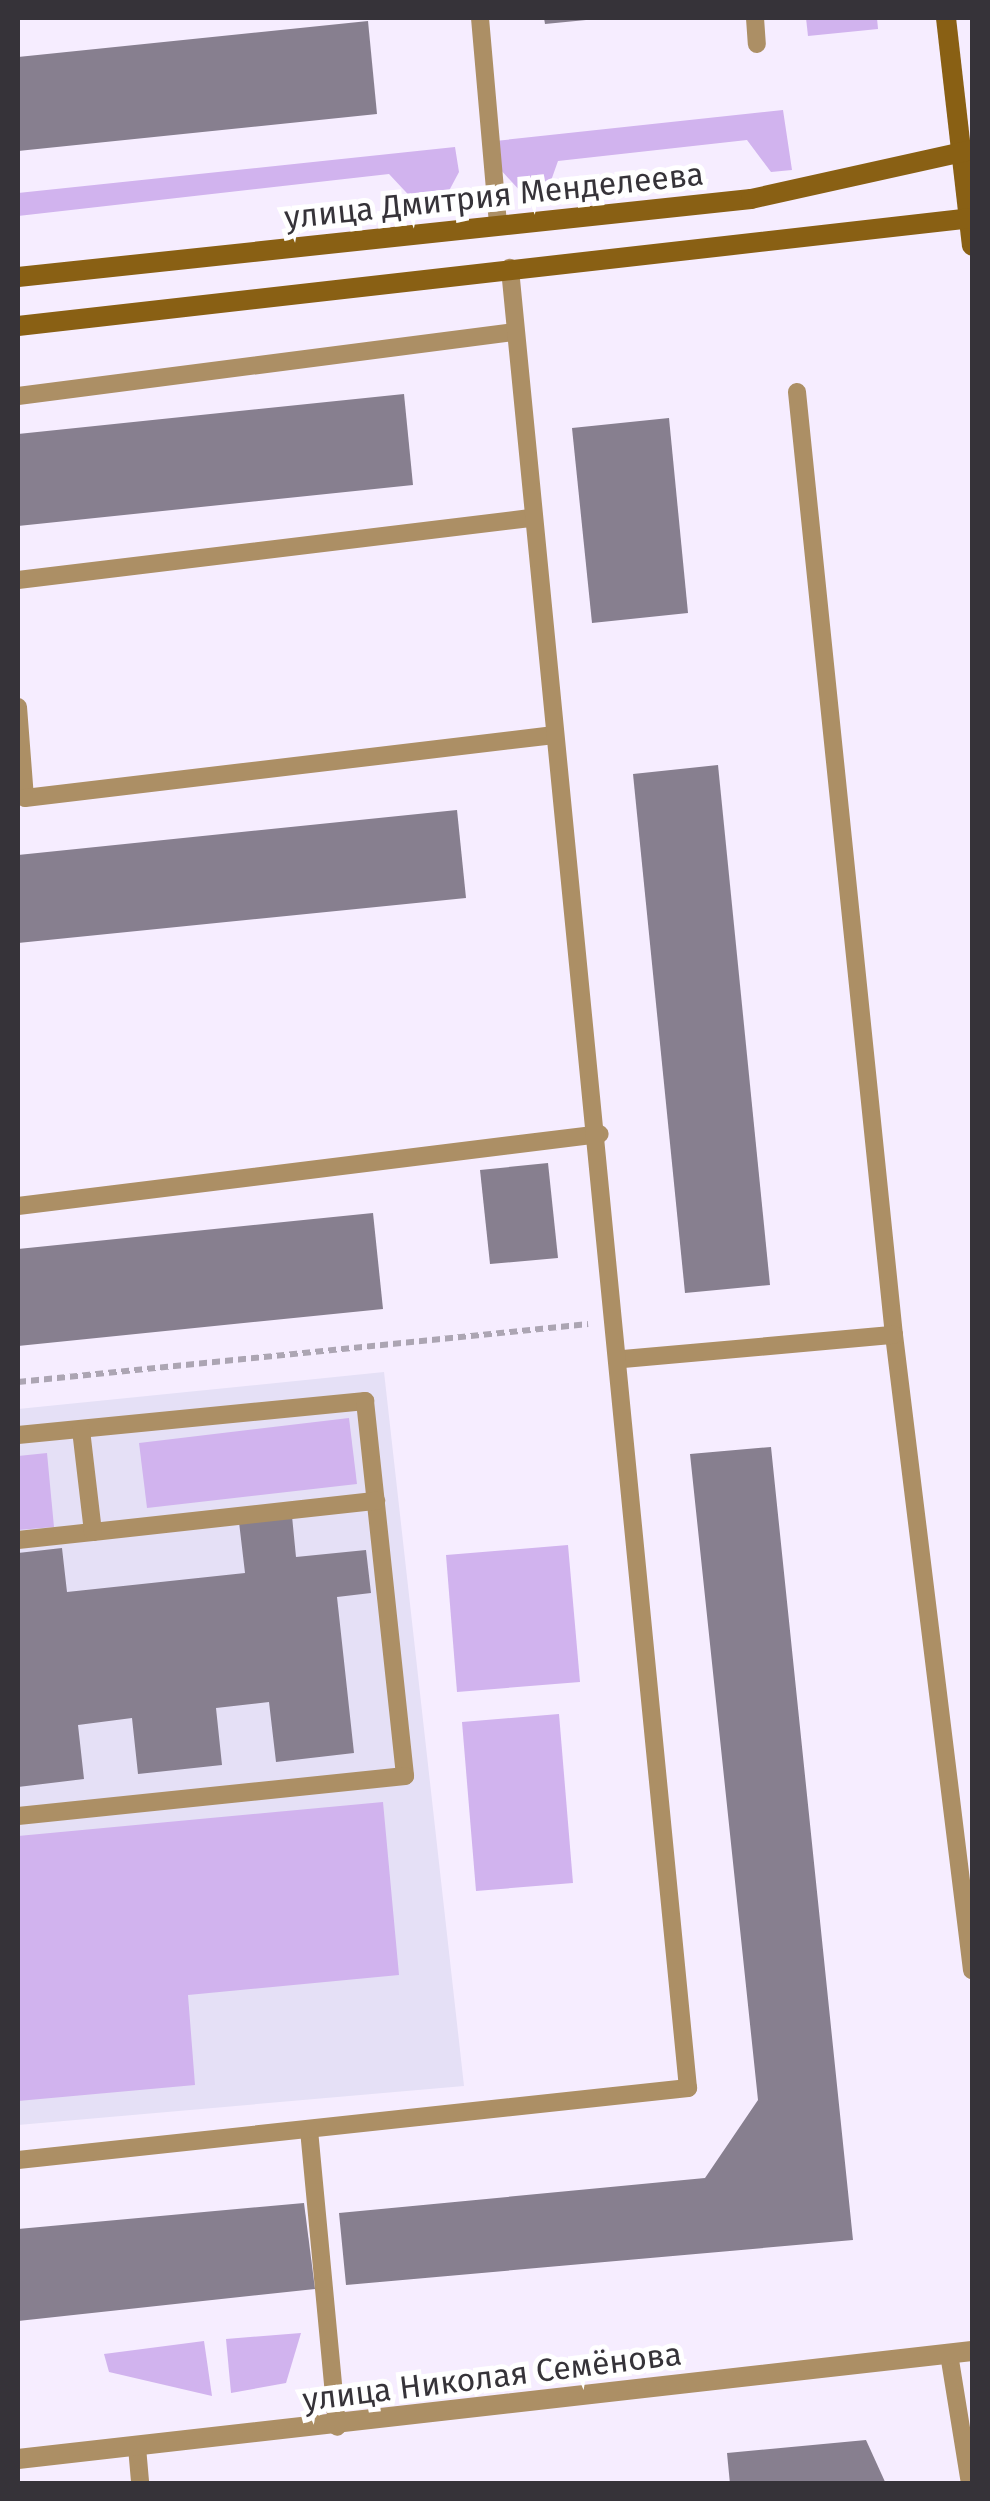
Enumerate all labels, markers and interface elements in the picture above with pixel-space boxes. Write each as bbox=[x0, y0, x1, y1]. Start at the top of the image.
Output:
street label: улица Дмитрия Менделеева bbox=[282, 155, 706, 237]
street label: улица Николая Семёнова bbox=[300, 2335, 684, 2419]

